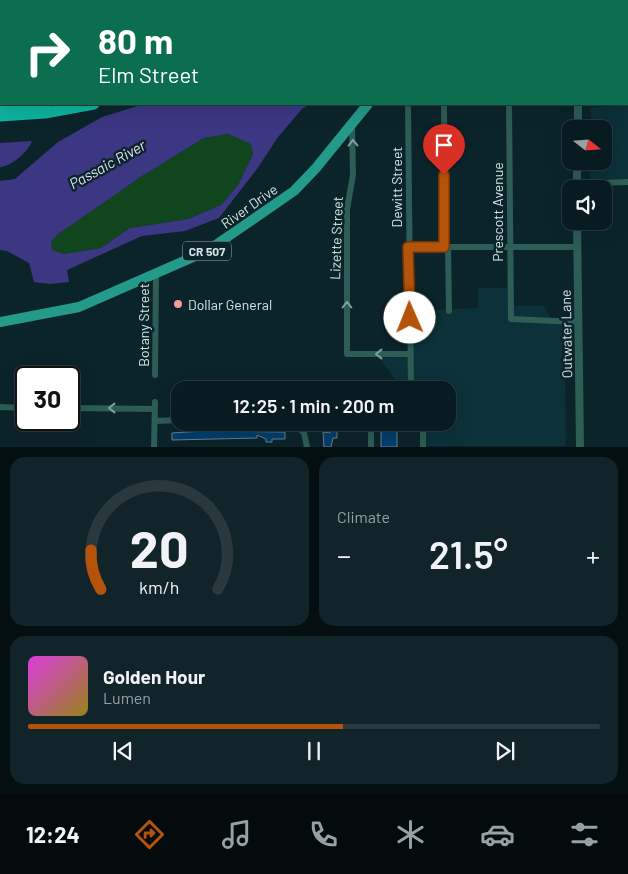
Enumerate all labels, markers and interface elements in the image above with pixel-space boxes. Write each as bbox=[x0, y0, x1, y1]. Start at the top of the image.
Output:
text: 80 m bbox=[98, 19, 173, 61]
icon: right bbox=[15, 20, 80, 85]
text: Elm Street bbox=[98, 61, 199, 87]
north arrow bbox=[562, 120, 612, 170]
map controls bbox=[562, 120, 612, 230]
pin bbox=[423, 124, 465, 175]
icon: arrive bbox=[430, 131, 458, 159]
water label: Passaic River bbox=[66, 135, 149, 192]
one-way arrow bbox=[348, 139, 358, 147]
street label: Dewitt Street bbox=[388, 147, 405, 227]
street label: Prescott Avenue bbox=[489, 162, 506, 262]
street label: River Drive bbox=[217, 180, 281, 232]
button: sound bbox=[562, 180, 612, 230]
street label: Lizette Street bbox=[326, 196, 346, 280]
road number: CR 507 bbox=[183, 242, 231, 260]
street label: Botany Street bbox=[135, 283, 152, 367]
street label: Outwater Lane bbox=[557, 290, 575, 378]
position arrow bbox=[383, 291, 435, 343]
place label: Dollar General bbox=[188, 296, 272, 313]
marker: Dollar General bbox=[172, 298, 184, 310]
one-way arrow bbox=[342, 301, 352, 309]
one-way arrow bbox=[375, 349, 382, 359]
speed limit sign: 30 bbox=[15, 366, 80, 431]
text: 12:25 · 1 min · 200 m bbox=[233, 394, 394, 417]
one-way arrow bbox=[108, 403, 116, 413]
text: Climate bbox=[337, 507, 390, 526]
text: 20 bbox=[130, 516, 189, 578]
text: 21.5° bbox=[429, 531, 508, 577]
text: − bbox=[337, 538, 351, 572]
text: + bbox=[586, 538, 600, 572]
text: km/h bbox=[139, 576, 180, 598]
text: Golden Hour bbox=[103, 665, 205, 688]
text: Lumen bbox=[103, 688, 151, 707]
icon: previous bbox=[109, 737, 137, 765]
icon: pause bbox=[300, 737, 328, 765]
icon: next bbox=[491, 737, 519, 765]
icon: directions bbox=[132, 817, 167, 852]
icon: music bbox=[219, 817, 254, 852]
icon: phone bbox=[306, 817, 341, 852]
icon: climate bbox=[393, 817, 428, 852]
icon: car bbox=[480, 817, 515, 852]
icon: filters bbox=[567, 817, 602, 852]
text: 12:24 bbox=[26, 821, 80, 847]

